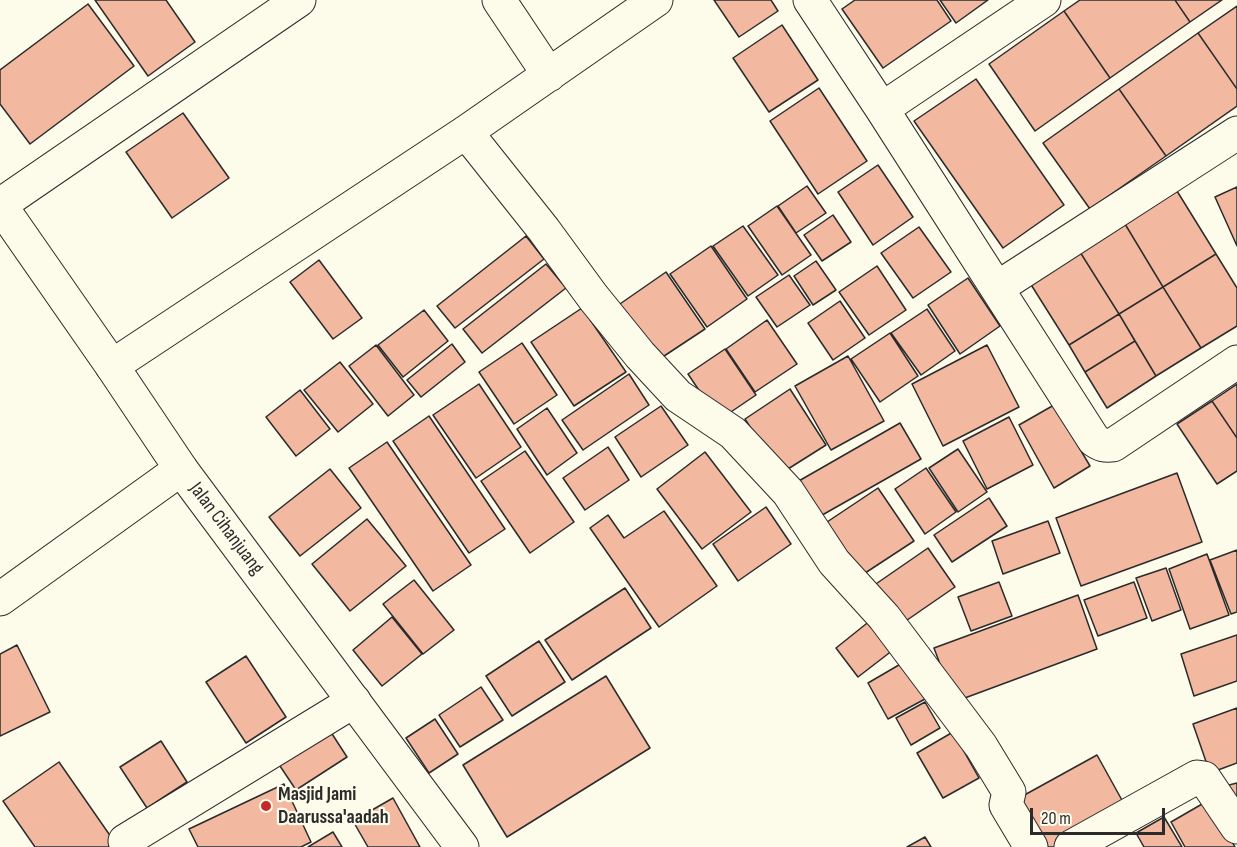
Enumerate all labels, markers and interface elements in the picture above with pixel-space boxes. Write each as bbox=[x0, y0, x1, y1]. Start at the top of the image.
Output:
street label: Jalan Cihanjuang bbox=[184, 478, 268, 580]
place label: Masjid Jami Daarussa'aadah bbox=[278, 783, 389, 830]
scale bar bbox=[1033, 796, 1168, 834]
marker: Masjid Jami Daarussa'aadah bbox=[259, 799, 273, 813]
text: 20 m bbox=[1041, 808, 1071, 829]

